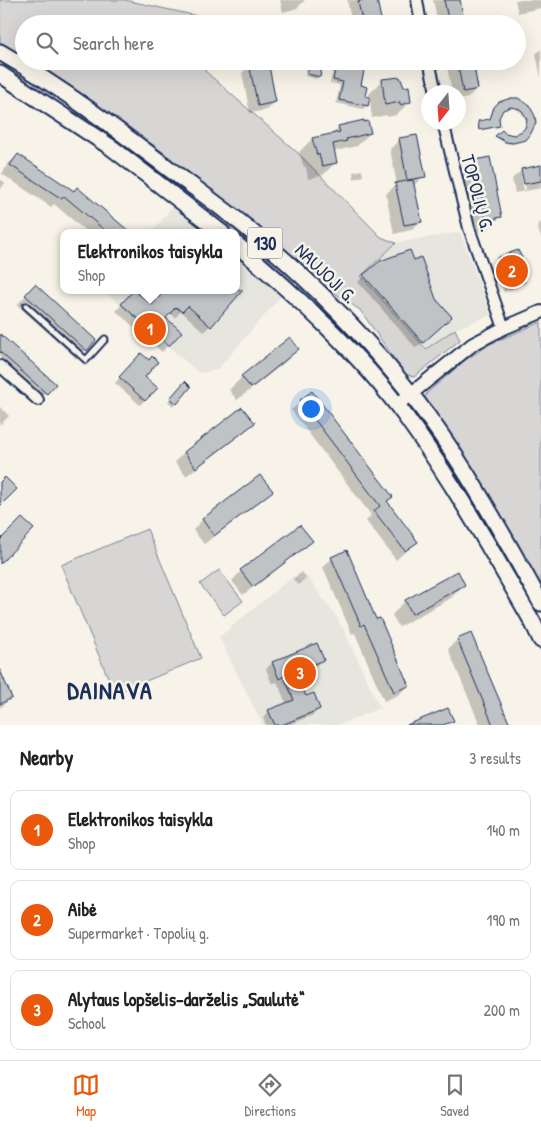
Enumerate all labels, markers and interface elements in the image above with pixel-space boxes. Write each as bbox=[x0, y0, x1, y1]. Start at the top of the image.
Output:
search box bbox=[15, 15, 526, 70]
icon: search bbox=[33, 29, 61, 57]
text: Search here bbox=[73, 30, 154, 56]
north arrow bbox=[421, 85, 466, 130]
street label: TOPOLIŲ G. bbox=[455, 152, 501, 234]
road number: 130 bbox=[248, 228, 282, 258]
popup bbox=[60, 229, 240, 294]
street label: NAUJOJI G. bbox=[289, 237, 363, 309]
text: Elektronikos taisykla bbox=[78, 238, 222, 264]
pin: 2 bbox=[496, 252, 528, 290]
text: Shop bbox=[78, 264, 105, 286]
pin: 1 bbox=[134, 310, 166, 348]
your location bbox=[298, 396, 324, 422]
pin: 3 bbox=[284, 654, 316, 692]
district label: DAINAVA bbox=[67, 674, 153, 706]
text: Nearby bbox=[20, 743, 73, 772]
text: 3 results bbox=[469, 747, 521, 769]
text: Elektronikos taisykla bbox=[68, 806, 212, 832]
text: 1 bbox=[34, 819, 40, 841]
text: 140 m bbox=[486, 819, 520, 841]
text: Shop bbox=[68, 832, 95, 854]
text: Aibė bbox=[68, 896, 97, 922]
text: 2 bbox=[33, 909, 41, 931]
text: 190 m bbox=[487, 909, 520, 931]
text: Supermarket · Topolių g. bbox=[68, 922, 209, 944]
text: Alytaus lopšelis-darželis „Saulutė“ bbox=[68, 986, 305, 1012]
text: 3 bbox=[33, 999, 41, 1021]
text: 200 m bbox=[484, 999, 520, 1021]
text: School bbox=[68, 1012, 105, 1034]
tab: Map bbox=[72, 1071, 100, 1120]
tab: Directions bbox=[244, 1071, 296, 1120]
tab: Saved bbox=[440, 1071, 469, 1120]

